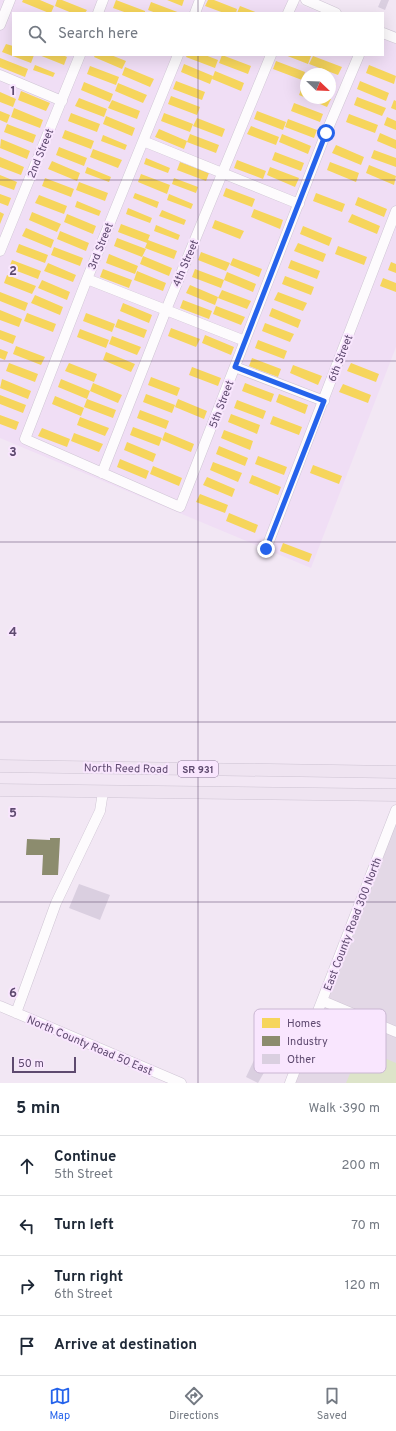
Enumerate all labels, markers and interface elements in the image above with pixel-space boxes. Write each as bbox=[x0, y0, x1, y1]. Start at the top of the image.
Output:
search box bbox=[12, 12, 384, 56]
icon: search bbox=[26, 23, 48, 45]
text: Search here bbox=[58, 25, 138, 44]
north arrow bbox=[300, 68, 336, 104]
text: 1 bbox=[10, 84, 16, 100]
route start bbox=[317, 124, 335, 142]
street label: 2nd Street bbox=[25, 127, 57, 180]
street label: 3rd Street bbox=[85, 221, 117, 272]
street label: 4th Street bbox=[170, 238, 202, 289]
text: 2 bbox=[9, 264, 17, 280]
street label: 6th Street bbox=[326, 333, 356, 384]
street label: 5th Street bbox=[206, 379, 237, 430]
text: 3 bbox=[9, 445, 17, 461]
route end bbox=[257, 540, 275, 558]
text: 4 bbox=[9, 625, 17, 641]
street label: North Reed Road bbox=[84, 761, 168, 777]
road number: SR 931 bbox=[178, 761, 218, 777]
text: 5 bbox=[9, 806, 17, 822]
street label: East County Road 300 North bbox=[321, 856, 385, 993]
text: 6 bbox=[9, 986, 17, 1002]
legend bbox=[254, 1009, 386, 1073]
street label: North County Road 50 East bbox=[25, 1013, 155, 1079]
text: Homes bbox=[287, 1017, 321, 1031]
text: Industry bbox=[287, 1035, 328, 1049]
text: Other bbox=[287, 1053, 316, 1067]
scale bar bbox=[12, 1055, 76, 1074]
text: 50 m bbox=[18, 1057, 44, 1071]
text: 5 min bbox=[16, 1098, 60, 1120]
text: Walk · 390 m bbox=[309, 1101, 380, 1117]
text: Continue bbox=[54, 1148, 116, 1167]
icon: ahead bbox=[16, 1155, 38, 1177]
text: 200 m bbox=[341, 1158, 380, 1174]
text: 5th Street bbox=[54, 1167, 113, 1183]
icon: left bbox=[16, 1215, 38, 1237]
text: Turn left bbox=[54, 1216, 114, 1235]
text: 70 m bbox=[351, 1218, 380, 1234]
text: Turn right bbox=[54, 1268, 123, 1287]
icon: right bbox=[16, 1275, 38, 1297]
text: 120 m bbox=[345, 1278, 380, 1294]
text: 6th Street bbox=[54, 1287, 113, 1303]
icon: arrive bbox=[16, 1335, 38, 1357]
text: Arrive at destination bbox=[54, 1336, 197, 1355]
tab: Map bbox=[49, 1385, 71, 1423]
tab: Directions bbox=[169, 1385, 219, 1423]
tab: Saved bbox=[317, 1385, 347, 1423]

